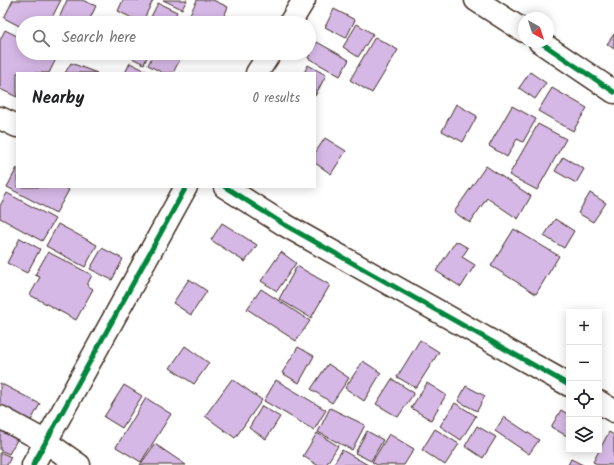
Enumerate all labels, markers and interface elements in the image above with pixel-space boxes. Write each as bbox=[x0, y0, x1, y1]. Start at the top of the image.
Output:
north arrow bbox=[518, 12, 554, 48]
search box bbox=[16, 16, 316, 60]
text: Search here bbox=[62, 26, 136, 50]
icon: search bbox=[30, 27, 52, 49]
text: Nearby bbox=[32, 85, 84, 112]
text: 0 results bbox=[253, 88, 300, 109]
map controls bbox=[566, 309, 602, 453]
button: + bbox=[566, 309, 602, 345]
button: − bbox=[566, 345, 602, 381]
button: locate bbox=[566, 381, 602, 417]
button: layers bbox=[566, 417, 602, 453]

